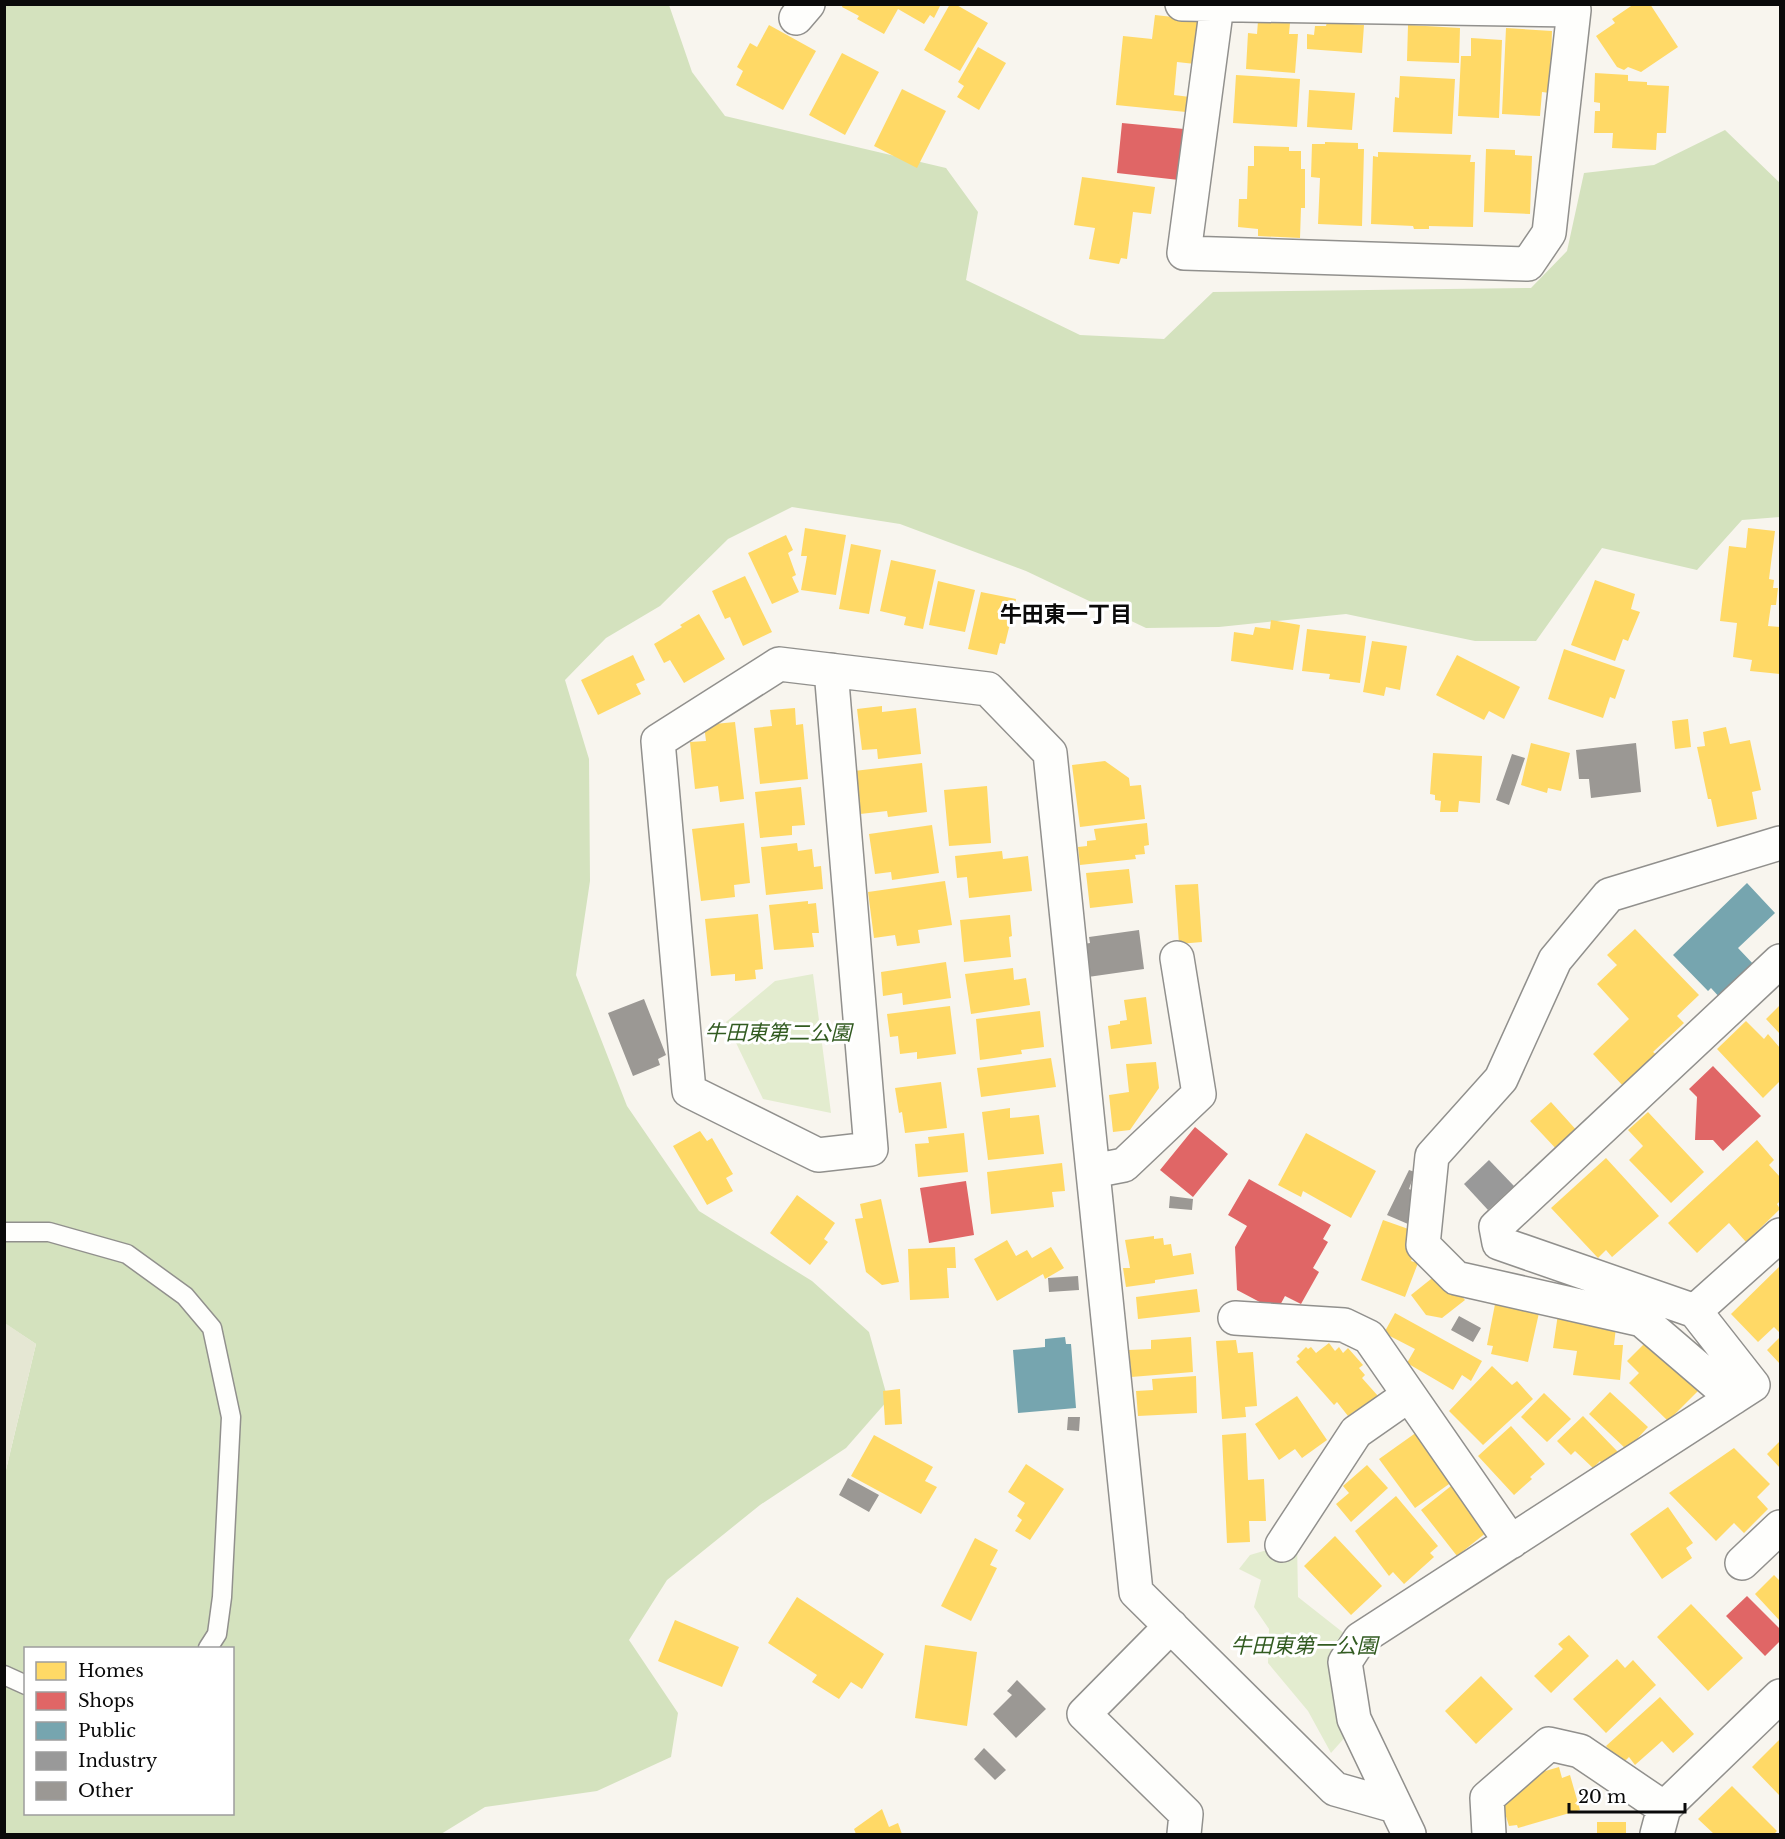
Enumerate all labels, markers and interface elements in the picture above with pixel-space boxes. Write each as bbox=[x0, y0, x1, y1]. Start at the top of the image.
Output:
district label: 牛田東一丁目 bbox=[1000, 601, 1132, 628]
park label: 牛田東第二公園 bbox=[705, 1020, 854, 1046]
park label: 牛田東第一公園 bbox=[1231, 1633, 1380, 1659]
legend bbox=[24, 1647, 234, 1815]
text: Homes bbox=[78, 1660, 144, 1682]
text: Shops bbox=[78, 1690, 134, 1712]
text: Public bbox=[78, 1720, 136, 1742]
text: Industry bbox=[78, 1750, 158, 1772]
scale bar bbox=[1569, 1776, 1684, 1814]
text: Other bbox=[78, 1780, 134, 1802]
text: 20 m bbox=[1578, 1786, 1626, 1808]

